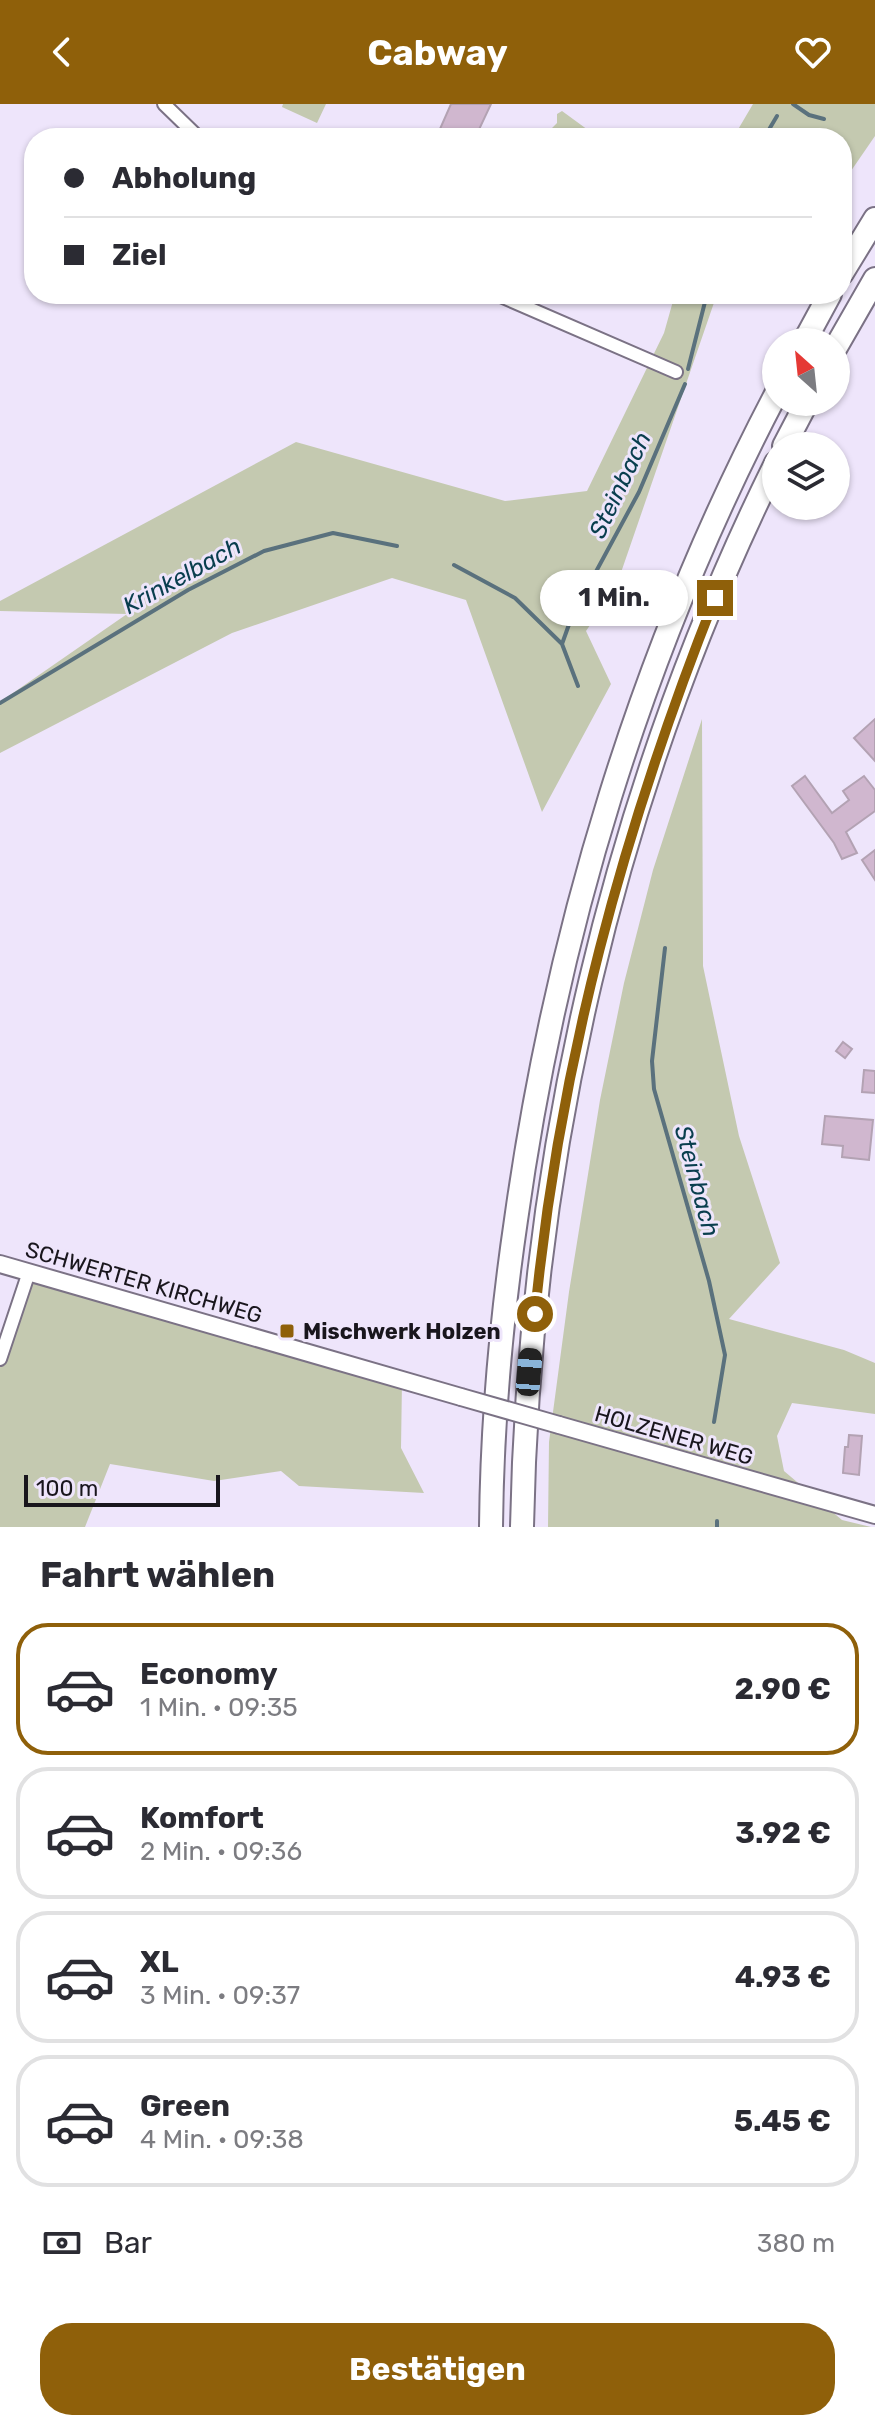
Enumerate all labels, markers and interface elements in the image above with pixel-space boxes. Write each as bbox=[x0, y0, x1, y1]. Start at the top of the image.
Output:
icon: back bbox=[40, 30, 84, 74]
icon: heart bbox=[791, 30, 835, 74]
text: Cabway bbox=[367, 31, 508, 74]
text: Abholung bbox=[112, 160, 256, 196]
text: Ziel bbox=[112, 237, 166, 273]
north arrow bbox=[762, 328, 850, 416]
map controls bbox=[762, 328, 850, 520]
water label: Steinbach bbox=[583, 427, 657, 543]
button: layers bbox=[762, 432, 850, 520]
water label: Krinkelbach bbox=[118, 532, 246, 620]
callout: 1 Min. bbox=[539, 570, 687, 626]
route end bbox=[697, 580, 733, 616]
text: 1 Min. bbox=[578, 582, 650, 613]
water label: Steinbach bbox=[669, 1122, 725, 1240]
street label: SCHWERTER KIRCHWEG bbox=[22, 1236, 265, 1329]
route start bbox=[517, 1296, 553, 1332]
place label: Mischwerk Holzen bbox=[303, 1318, 501, 1345]
marker: Mischwerk Holzen bbox=[278, 1322, 296, 1340]
car bbox=[515, 1347, 543, 1397]
street label: HOLZENER WEG bbox=[592, 1400, 756, 1471]
scale bar bbox=[24, 1471, 220, 1507]
text: 100 m bbox=[36, 1475, 98, 1502]
text: Fahrt wählen bbox=[40, 1553, 275, 1596]
icon: car bbox=[44, 1653, 116, 1725]
text: Economy bbox=[140, 1656, 278, 1692]
text: 2.90 € bbox=[735, 1671, 831, 1707]
text: 1 Min. · 09:35 bbox=[140, 1692, 298, 1723]
icon: car bbox=[44, 1797, 116, 1869]
text: Komfort bbox=[140, 1800, 264, 1836]
text: 3.92 € bbox=[735, 1815, 831, 1851]
text: 2 Min. · 09:36 bbox=[140, 1836, 302, 1867]
icon: car bbox=[44, 1941, 116, 2013]
text: XL bbox=[140, 1944, 179, 1980]
text: 4.93 € bbox=[735, 1959, 831, 1995]
text: 3 Min. · 09:37 bbox=[140, 1980, 300, 2011]
icon: car bbox=[44, 2085, 116, 2157]
text: Green bbox=[140, 2088, 230, 2124]
text: 5.45 € bbox=[734, 2103, 831, 2139]
text: 4 Min. · 09:38 bbox=[140, 2124, 304, 2155]
icon: cash bbox=[40, 2221, 84, 2265]
text: Bar bbox=[104, 2225, 152, 2261]
text: 380 m bbox=[757, 2228, 835, 2259]
button: Bestätigen bbox=[40, 2323, 835, 2415]

